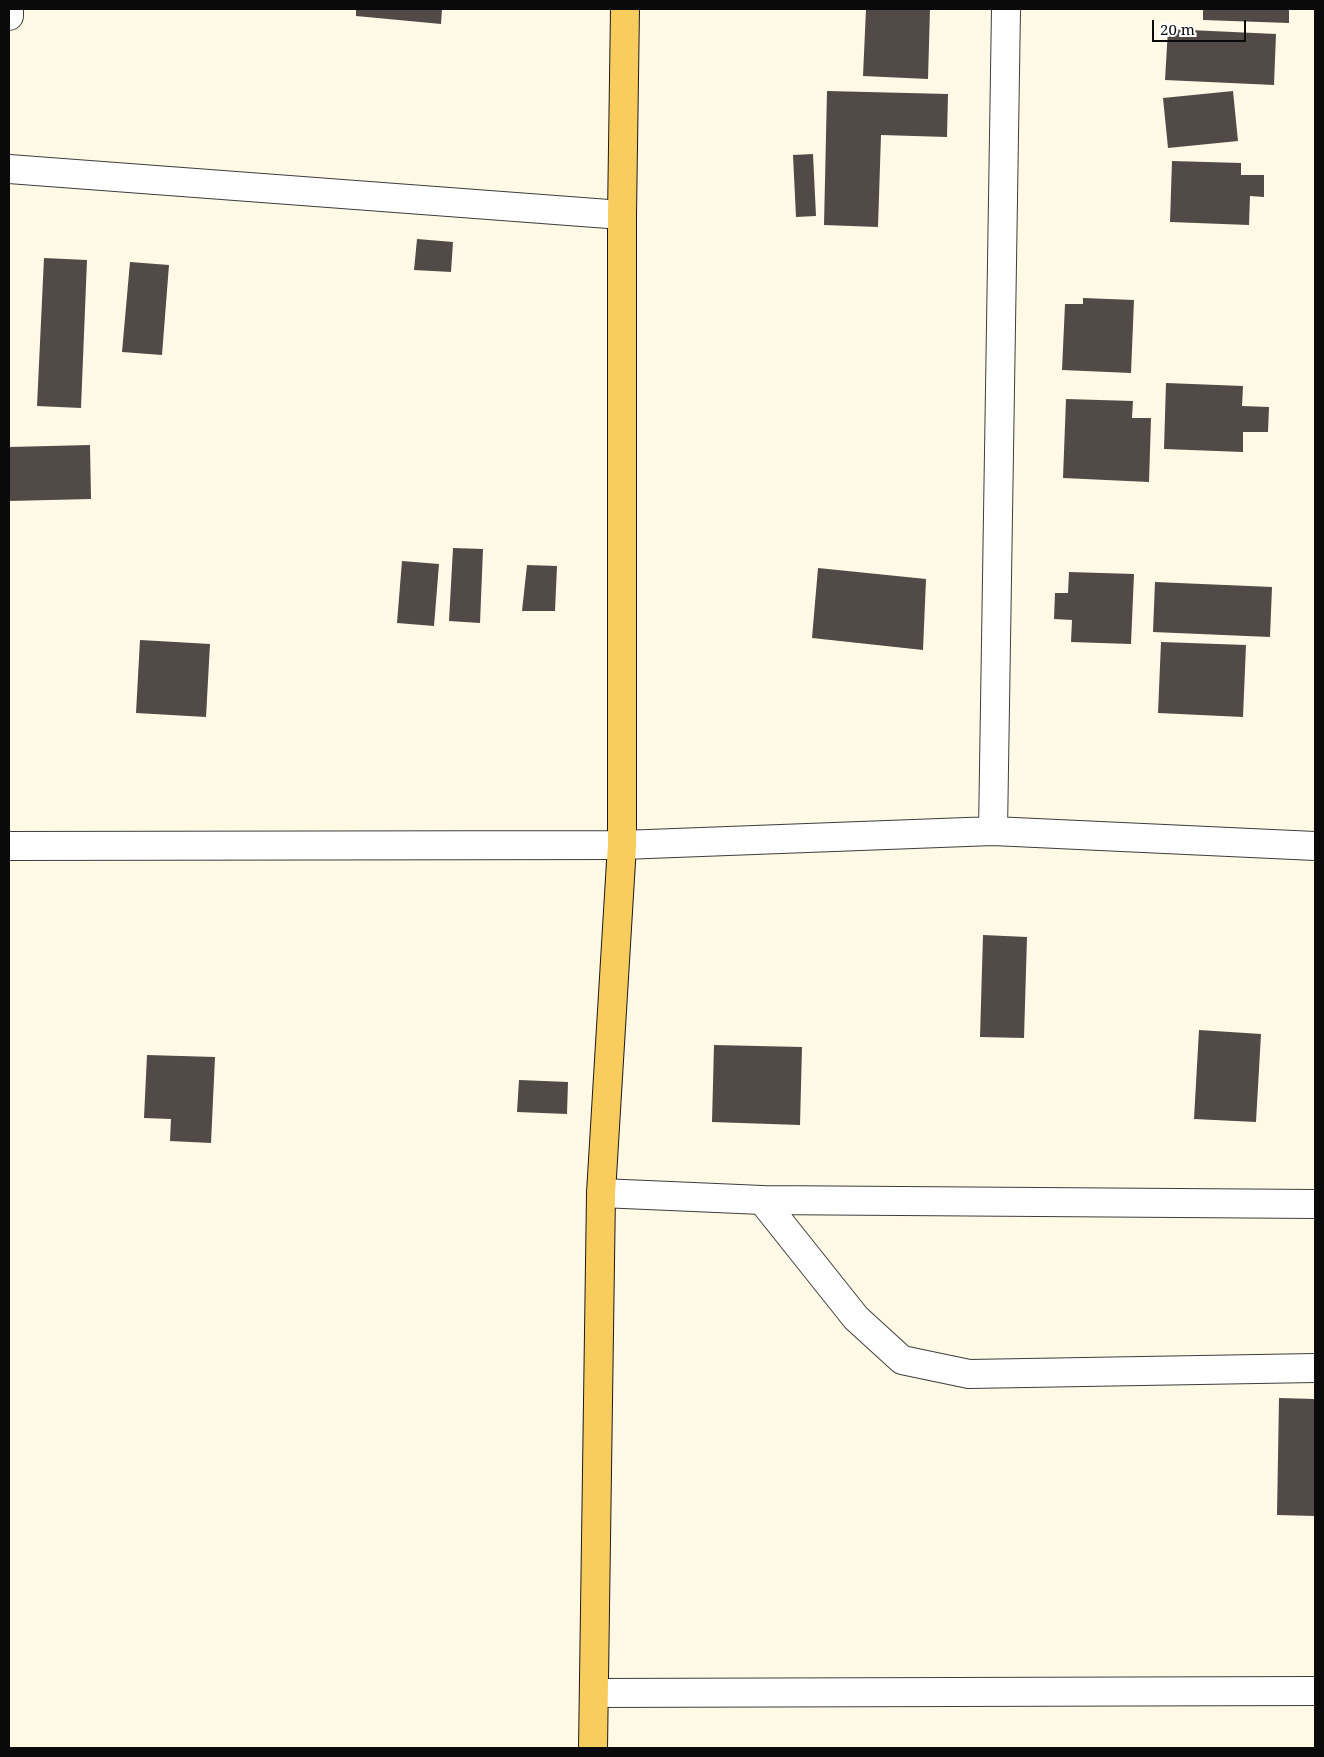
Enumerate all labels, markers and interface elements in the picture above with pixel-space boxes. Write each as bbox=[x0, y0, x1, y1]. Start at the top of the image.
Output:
scale bar bbox=[1154, 10, 1248, 42]
text: 20 m bbox=[1160, 19, 1195, 39]

